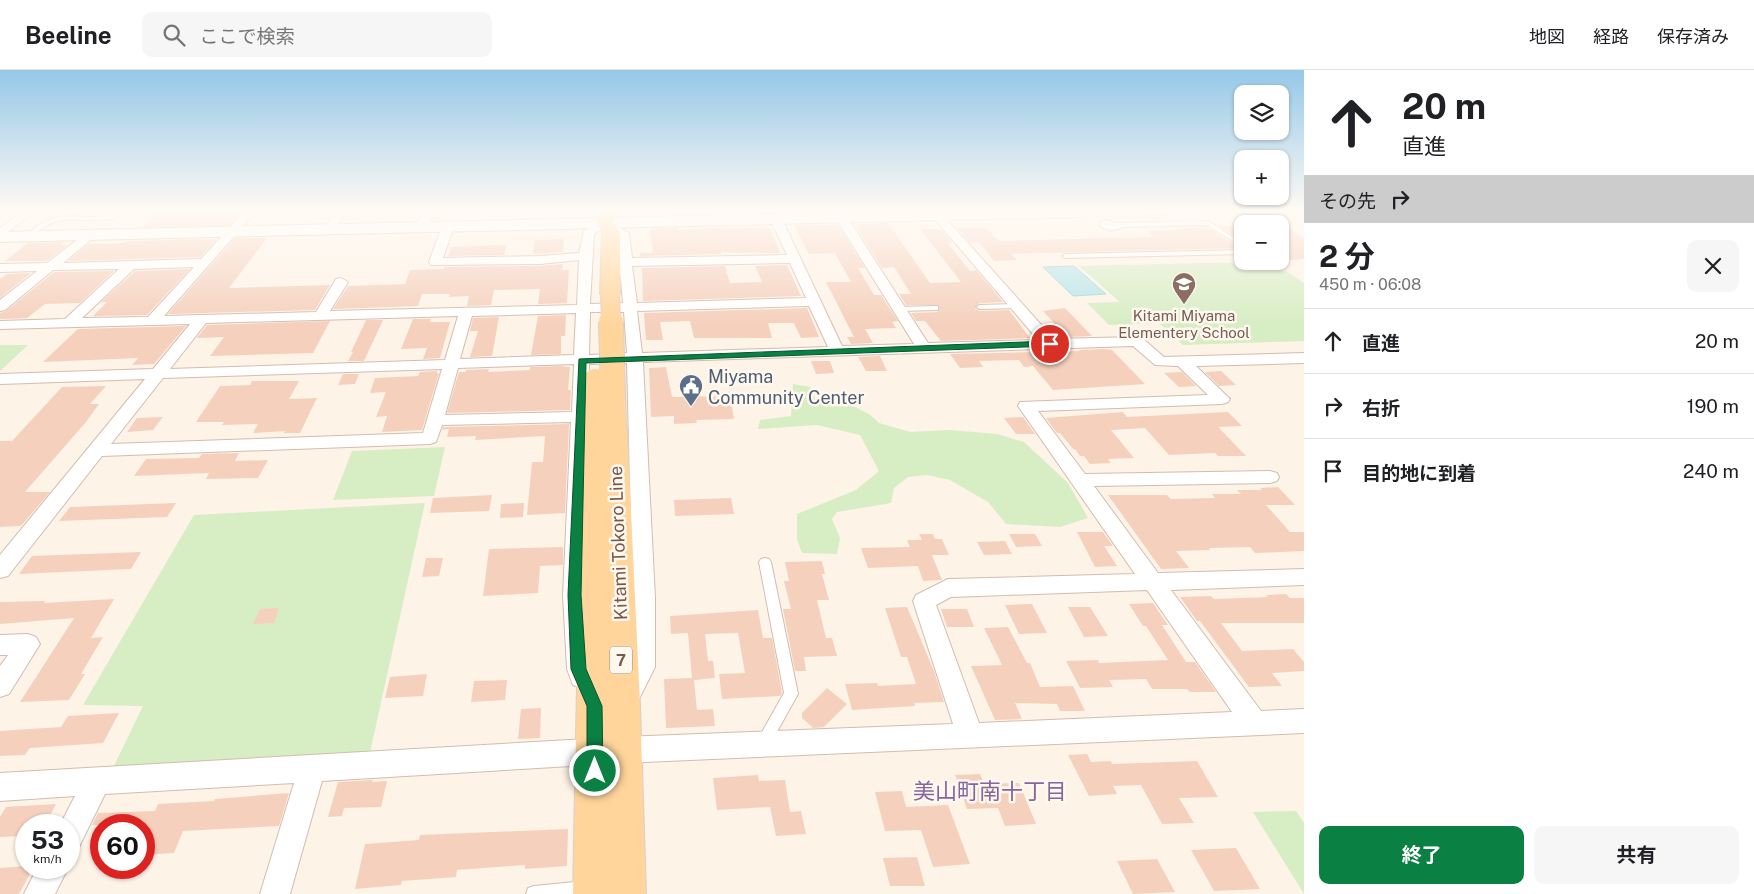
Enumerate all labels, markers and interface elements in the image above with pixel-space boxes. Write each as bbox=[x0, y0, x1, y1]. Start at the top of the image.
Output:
search box bbox=[142, 12, 492, 57]
text: Beeline bbox=[25, 21, 112, 49]
icon: search bbox=[160, 21, 188, 49]
text: ここで検索 bbox=[200, 25, 295, 47]
text: 地図 bbox=[1529, 26, 1565, 47]
text: 経路 bbox=[1593, 26, 1629, 47]
text: 保存済み bbox=[1657, 26, 1729, 47]
map controls bbox=[1234, 85, 1289, 270]
button: layers bbox=[1234, 85, 1289, 140]
text: 20 m bbox=[1402, 86, 1486, 127]
icon: ahead bbox=[1319, 90, 1384, 155]
text: 直進 bbox=[1402, 133, 1446, 159]
button: + bbox=[1234, 150, 1289, 205]
icon: right bbox=[1386, 185, 1414, 213]
text: その先 bbox=[1319, 190, 1376, 212]
button: − bbox=[1234, 215, 1289, 270]
text: 2 分 bbox=[1319, 238, 1375, 274]
button: close bbox=[1687, 240, 1739, 292]
school or university icon: Kitami Miyama Elementery School bbox=[1171, 271, 1197, 305]
text: 450 m · 06:08 bbox=[1319, 275, 1421, 294]
place label: Kitami Miyama Elementery School bbox=[1118, 307, 1250, 341]
pin bbox=[1029, 323, 1071, 365]
icon: ahead bbox=[1319, 327, 1347, 355]
icon: arrive bbox=[1036, 330, 1064, 358]
text: 20 m bbox=[1695, 330, 1739, 352]
text: 直進 bbox=[1362, 332, 1400, 354]
place label: Miyama Community Center bbox=[708, 366, 865, 408]
public building icon: Miyama Community Center bbox=[678, 373, 704, 407]
icon: right bbox=[1319, 392, 1347, 420]
text: 190 m bbox=[1687, 395, 1739, 417]
text: 右折 bbox=[1362, 397, 1400, 419]
icon: arrive bbox=[1319, 457, 1347, 485]
text: 240 m bbox=[1683, 460, 1739, 482]
text: 目的地に到着 bbox=[1362, 462, 1476, 484]
street label: Kitami Tokoro Line bbox=[605, 465, 631, 621]
road number: 7 bbox=[610, 646, 632, 674]
position arrow bbox=[568, 744, 620, 796]
district label: 美山町南十丁目 bbox=[913, 778, 1067, 804]
speed limit sign: 60 bbox=[90, 814, 155, 879]
text: 53 bbox=[31, 825, 64, 855]
button: 終了 bbox=[1319, 826, 1524, 884]
button: 共有 bbox=[1534, 826, 1739, 884]
text: km/h bbox=[33, 852, 62, 866]

